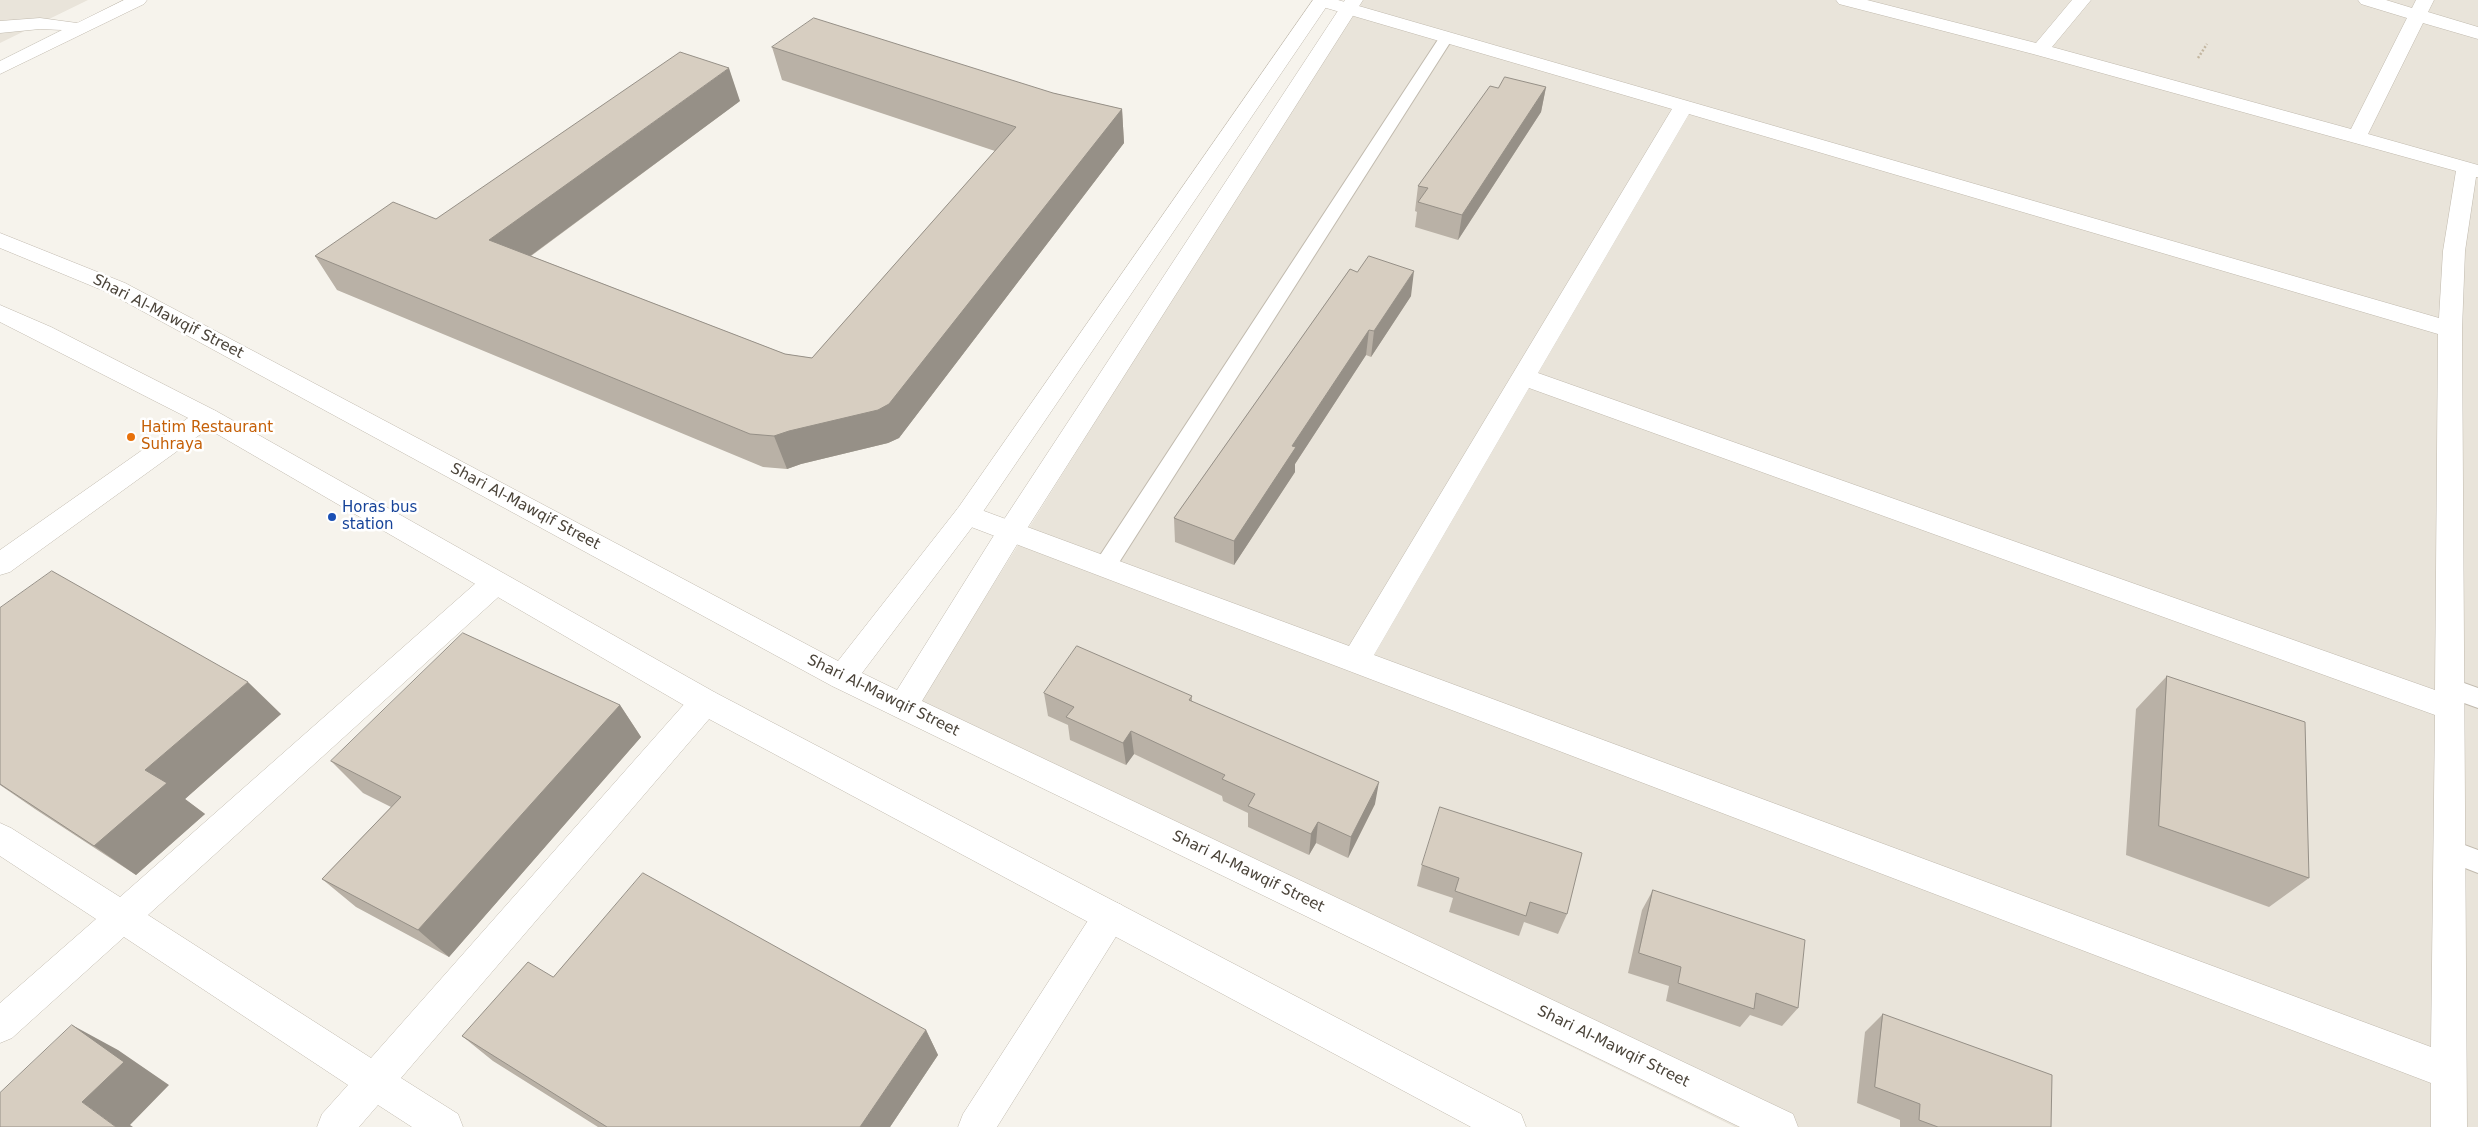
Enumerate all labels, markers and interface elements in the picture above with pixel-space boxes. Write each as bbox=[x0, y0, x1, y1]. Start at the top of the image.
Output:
street label: Shari Al-Mawqif Street bbox=[90, 271, 246, 363]
place label: Hatim Restaurant Suhraya bbox=[141, 419, 273, 454]
marker: Hatim Restaurant Suhraya bbox=[125, 431, 137, 443]
street label: Shari Al-Mawqif Street bbox=[447, 460, 603, 554]
place label: Horas bus station bbox=[342, 499, 417, 534]
marker: Horas bus station bbox=[326, 511, 338, 523]
street label: Shari Al-Mawqif Street bbox=[804, 651, 962, 741]
street label: Shari Al-Mawqif Street bbox=[1169, 827, 1327, 917]
street label: Shari Al-Mawqif Street bbox=[1534, 1002, 1692, 1092]

